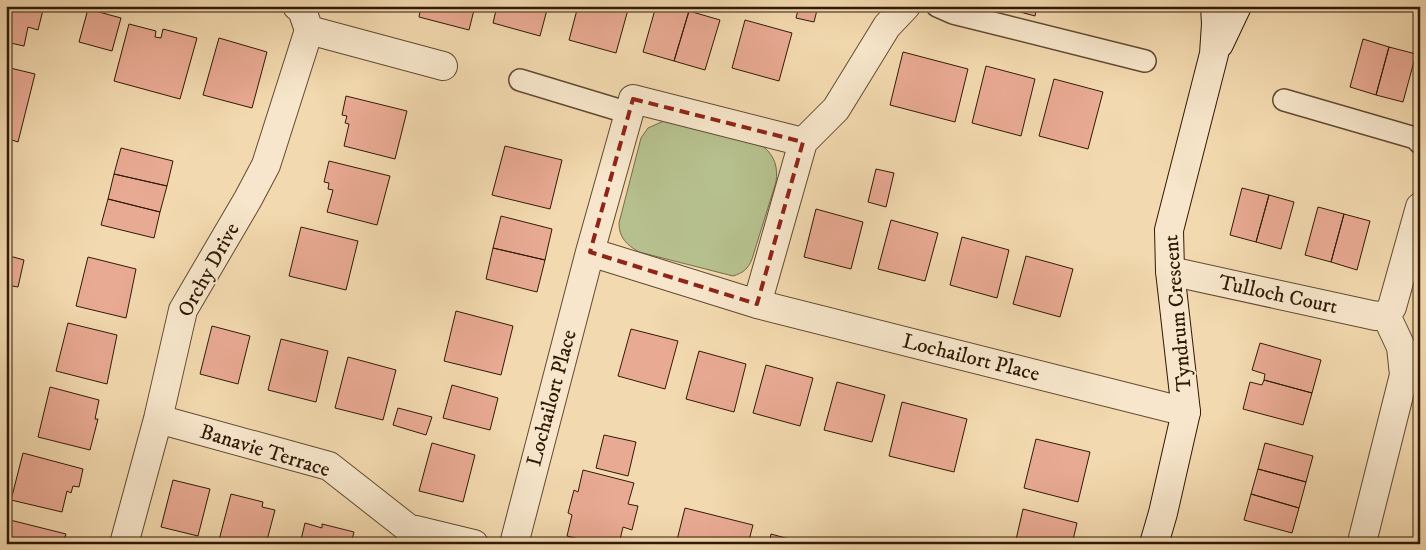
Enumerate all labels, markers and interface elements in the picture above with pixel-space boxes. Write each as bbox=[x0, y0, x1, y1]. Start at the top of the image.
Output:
street label: Orchy Drive bbox=[172, 218, 246, 322]
street label: Tyndrum Crescent bbox=[1158, 233, 1198, 392]
street label: Tulloch Court bbox=[1216, 270, 1340, 320]
street label: Lochailort Place bbox=[521, 327, 583, 469]
street label: Lochailort Place bbox=[900, 328, 1042, 388]
street label: Banavie Terrace bbox=[197, 419, 333, 483]

